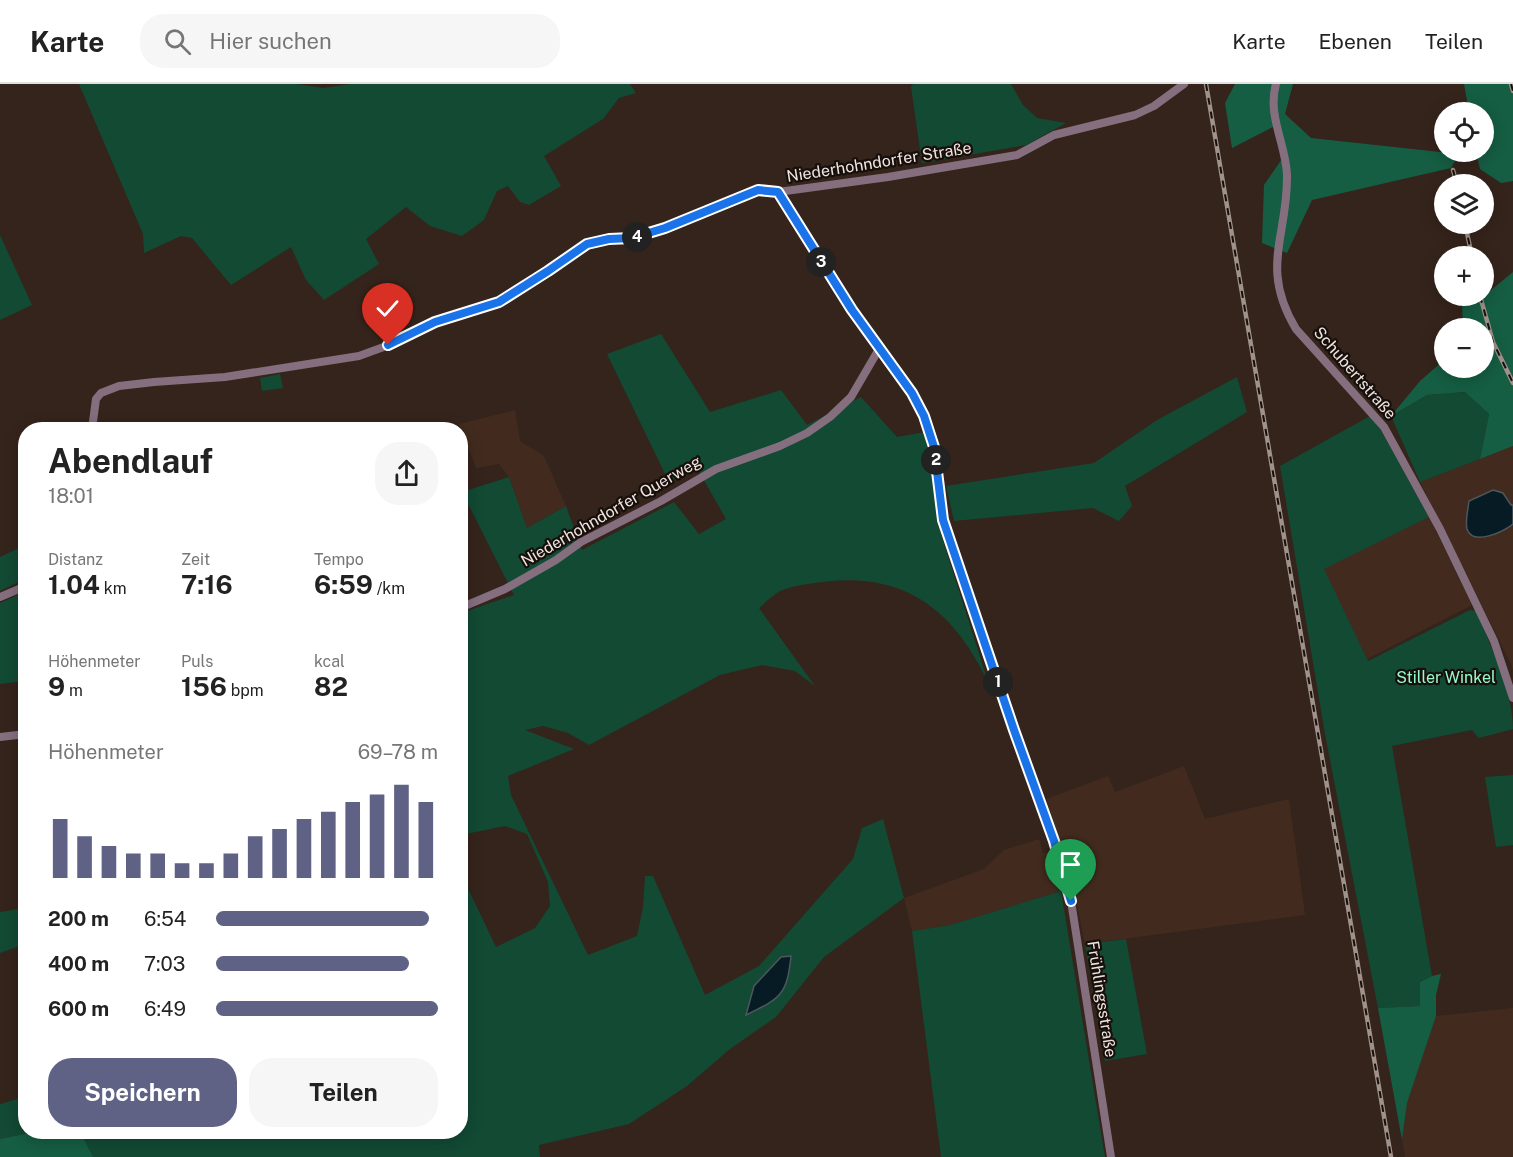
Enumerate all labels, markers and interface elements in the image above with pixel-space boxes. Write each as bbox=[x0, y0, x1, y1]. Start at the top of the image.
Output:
search box bbox=[140, 14, 560, 68]
text: Karte bbox=[30, 25, 104, 58]
icon: search bbox=[161, 25, 194, 58]
text: Hier suchen bbox=[209, 28, 332, 54]
text: Karte bbox=[1232, 29, 1286, 54]
text: Ebenen bbox=[1319, 29, 1392, 54]
text: Teilen bbox=[1425, 29, 1483, 54]
map controls bbox=[1434, 102, 1494, 378]
button: locate bbox=[1434, 102, 1494, 162]
street label: Niederhohndorfer Straße bbox=[785, 138, 973, 186]
button: layers bbox=[1434, 174, 1494, 234]
pin: 4 bbox=[622, 222, 652, 252]
text: 4 bbox=[632, 227, 642, 246]
button: + bbox=[1434, 246, 1494, 306]
pin: 3 bbox=[806, 247, 836, 277]
text: 3 bbox=[816, 252, 826, 271]
pin bbox=[362, 283, 413, 345]
icon: check bbox=[371, 292, 404, 325]
button: − bbox=[1434, 318, 1494, 378]
street label: Schubertstraße bbox=[1310, 323, 1400, 423]
text: Abendlauf bbox=[48, 442, 213, 480]
button: share bbox=[375, 442, 438, 505]
pin: 2 bbox=[921, 445, 951, 475]
text: 2 bbox=[931, 450, 941, 469]
street label: Niederhohndorfer Querweg bbox=[517, 451, 705, 571]
text: 18:01 bbox=[48, 484, 94, 508]
text: Distanz bbox=[48, 550, 103, 569]
text: Zeit bbox=[181, 550, 210, 569]
text: Tempo bbox=[314, 550, 364, 569]
text: 1.04 bbox=[48, 569, 100, 600]
text: 7:16 bbox=[181, 569, 233, 600]
text: 6:59 bbox=[314, 569, 373, 600]
text: km bbox=[100, 579, 127, 598]
text: /km bbox=[373, 579, 405, 598]
text: Höhenmeter bbox=[48, 652, 141, 671]
text: Puls bbox=[181, 652, 213, 671]
text: kcal bbox=[314, 652, 345, 671]
pin: 1 bbox=[983, 667, 1013, 697]
park label: Stiller Winkel bbox=[1396, 668, 1496, 687]
text: 9 bbox=[48, 671, 65, 702]
text: 156 bbox=[181, 671, 227, 702]
text: 82 bbox=[314, 671, 348, 702]
text: 1 bbox=[995, 672, 1001, 691]
text: m bbox=[65, 681, 83, 700]
text: bpm bbox=[227, 681, 264, 700]
text: Höhenmeter bbox=[48, 740, 164, 764]
text: 69–78 m bbox=[358, 740, 438, 764]
pin bbox=[1045, 839, 1096, 901]
icon: arrive bbox=[1054, 848, 1087, 881]
text: 200 m bbox=[48, 907, 109, 931]
text: 6:54 bbox=[144, 907, 186, 931]
street label: Frühlingsstraße bbox=[1083, 939, 1121, 1059]
text: 400 m bbox=[48, 952, 109, 976]
text: 7:03 bbox=[144, 952, 185, 976]
text: 600 m bbox=[48, 997, 109, 1021]
text: 6:49 bbox=[144, 997, 186, 1021]
button: Speichern bbox=[48, 1058, 237, 1127]
button: Teilen bbox=[249, 1058, 438, 1127]

